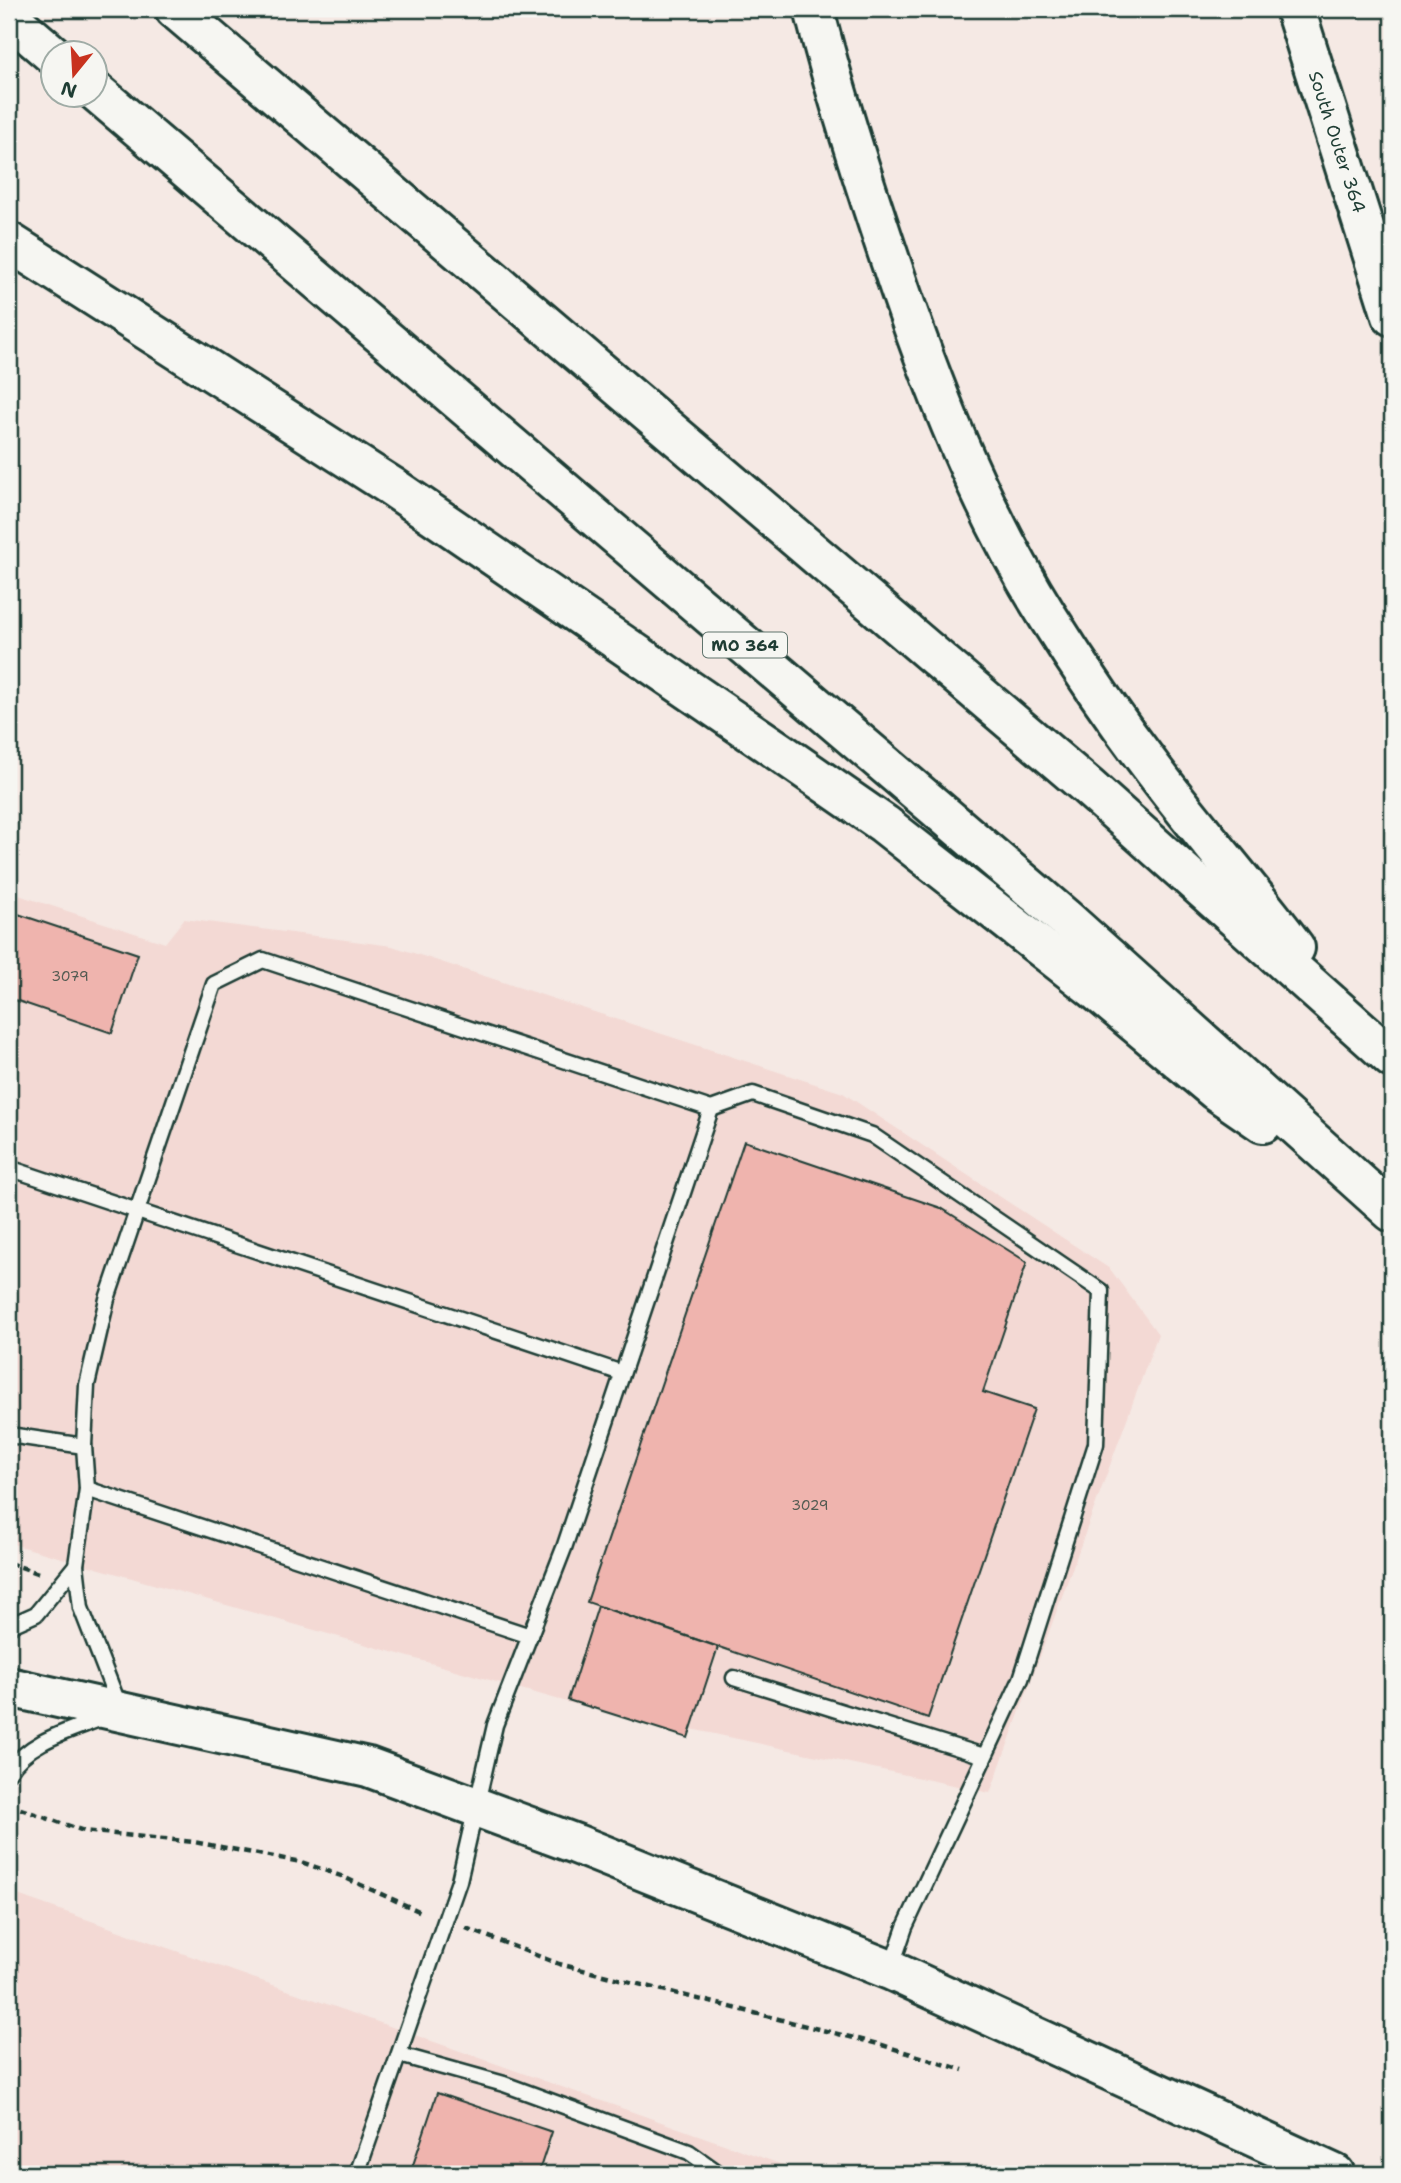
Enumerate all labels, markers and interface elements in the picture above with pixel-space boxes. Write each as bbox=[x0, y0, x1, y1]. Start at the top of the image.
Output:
north arrow bbox=[38, 38, 108, 108]
street label: South Outer 364 bbox=[1303, 68, 1371, 216]
text: N bbox=[58, 75, 80, 104]
road number: MO 364 bbox=[703, 632, 787, 658]
house number: 3079 bbox=[51, 967, 89, 985]
house number: 3029 bbox=[791, 1496, 829, 1514]

